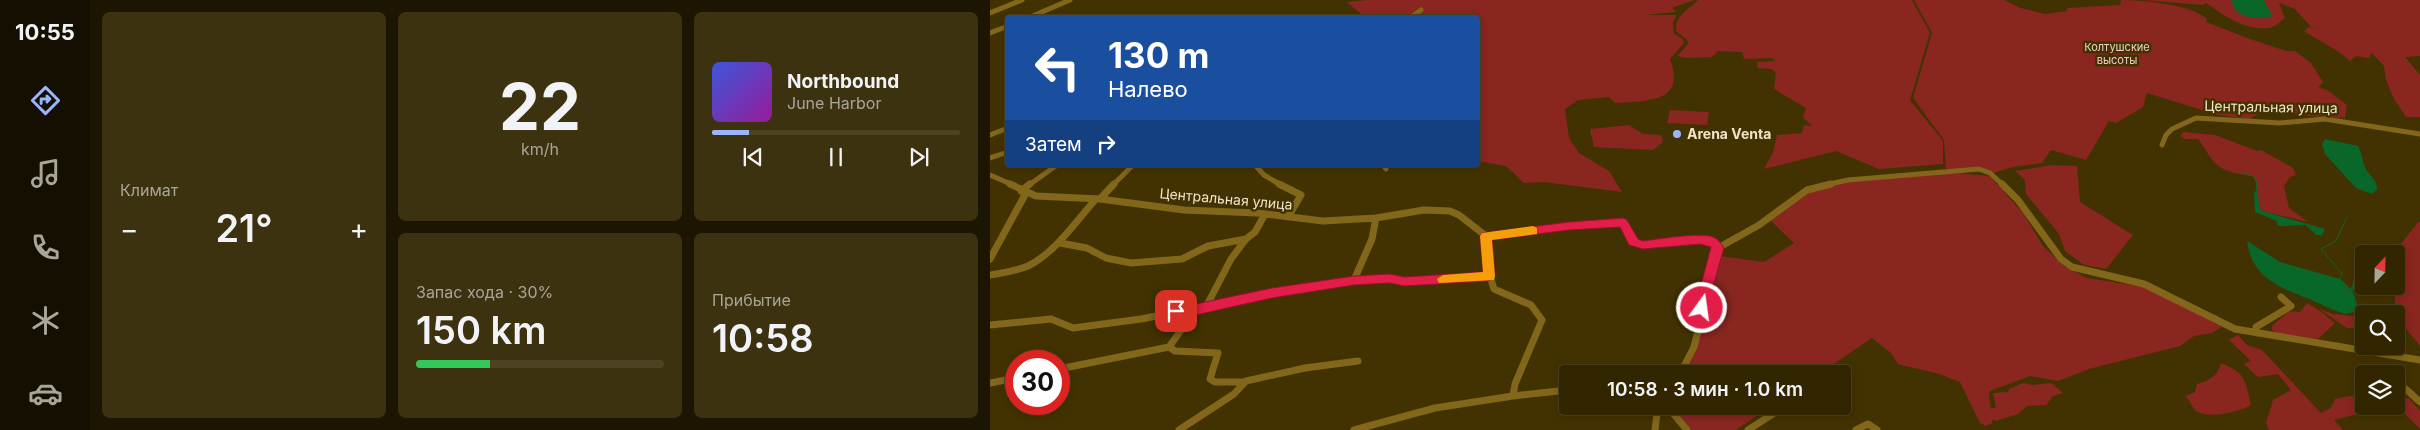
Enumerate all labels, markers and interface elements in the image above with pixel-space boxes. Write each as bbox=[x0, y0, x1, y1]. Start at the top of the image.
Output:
text: 10:55 bbox=[15, 19, 75, 45]
text: 130 m bbox=[1108, 34, 1210, 76]
icon: left bbox=[1025, 35, 1090, 100]
park label: Колтушские высоты bbox=[2084, 40, 2150, 67]
text: 22 bbox=[499, 67, 581, 146]
text: Northbound bbox=[787, 70, 899, 93]
text: Налево bbox=[1108, 76, 1188, 102]
icon: directions bbox=[28, 83, 63, 118]
text: June Harbor bbox=[787, 93, 881, 113]
street label: Центральная улица bbox=[2204, 97, 2338, 116]
place label: Arena Venta bbox=[1687, 125, 1771, 142]
marker: Arena Venta bbox=[1671, 128, 1683, 140]
icon: right bbox=[1092, 130, 1120, 158]
text: Затем bbox=[1025, 133, 1082, 156]
text: km/h bbox=[521, 139, 559, 159]
icon: previous bbox=[739, 143, 767, 171]
icon: pause bbox=[822, 143, 850, 171]
icon: next bbox=[905, 143, 933, 171]
icon: music bbox=[28, 156, 63, 191]
text: Климат bbox=[120, 180, 178, 200]
street label: Центральная улица bbox=[1159, 184, 1293, 213]
text: 21° bbox=[215, 205, 273, 251]
text: − bbox=[120, 212, 139, 246]
text: + bbox=[349, 212, 368, 246]
icon: phone bbox=[28, 230, 63, 265]
north arrow bbox=[2355, 245, 2405, 295]
map controls bbox=[2355, 245, 2405, 415]
position arrow bbox=[1675, 281, 1727, 333]
text: Запас хода · 30% bbox=[416, 282, 553, 302]
text: Прибытие bbox=[712, 290, 791, 310]
pin bbox=[1155, 290, 1197, 332]
icon: arrive bbox=[1162, 297, 1190, 325]
icon: climate bbox=[28, 303, 63, 338]
button: search bbox=[2355, 305, 2405, 355]
text: 150 km bbox=[416, 307, 546, 353]
text: 10:58 bbox=[712, 315, 813, 361]
speed limit sign: 30 bbox=[1005, 350, 1070, 415]
button: layers bbox=[2355, 365, 2405, 415]
icon: car bbox=[28, 376, 63, 411]
text: 10:58 · 3 мин · 1.0 km bbox=[1607, 378, 1803, 401]

